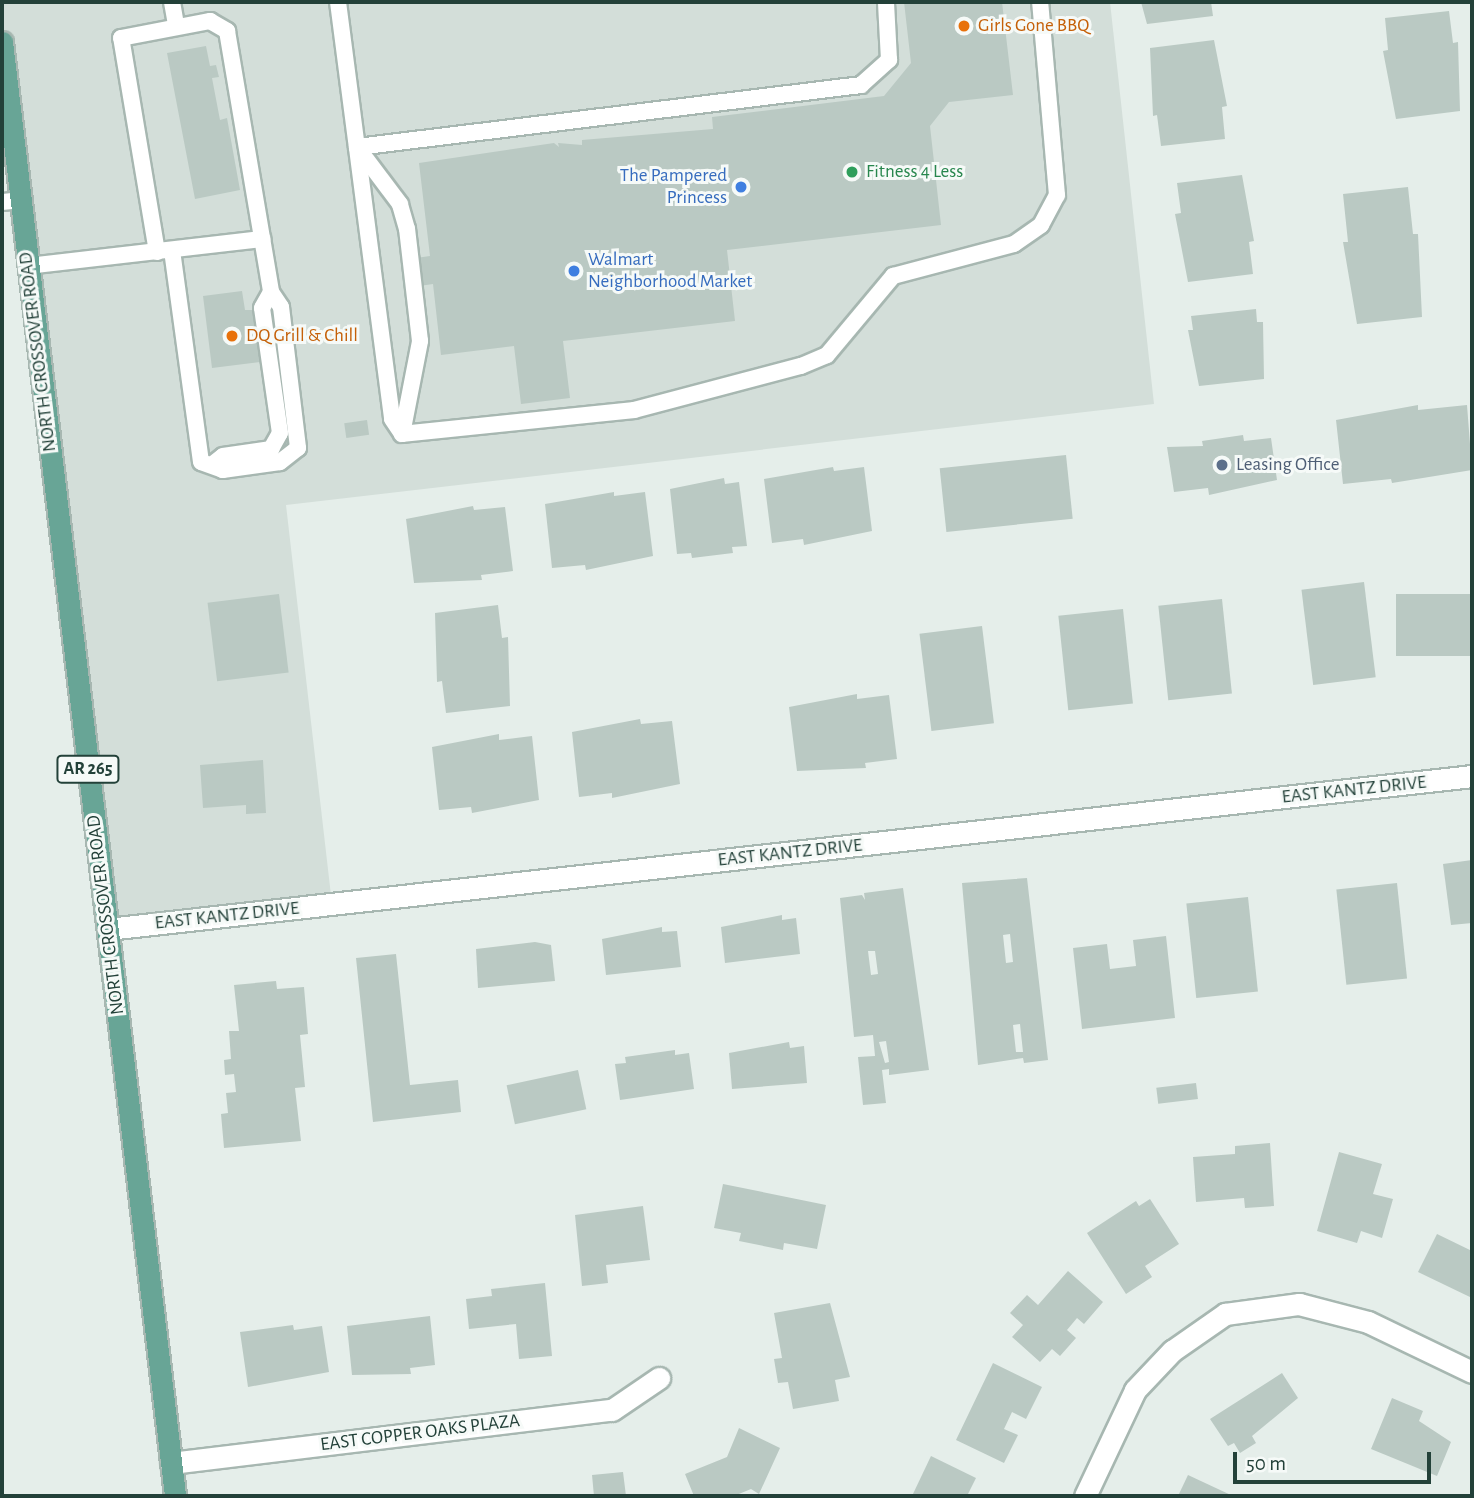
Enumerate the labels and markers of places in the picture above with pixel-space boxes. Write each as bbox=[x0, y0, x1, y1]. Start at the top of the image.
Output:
place label: Girls Gone BBQ bbox=[978, 15, 1089, 37]
marker: Girls Gone BBQ bbox=[956, 18, 972, 34]
place label: Fitness 4 Less bbox=[866, 161, 963, 183]
marker: Fitness 4 Less bbox=[844, 164, 860, 180]
place label: The Pampered Princess bbox=[620, 165, 727, 209]
marker: The Pampered Princess bbox=[733, 179, 749, 195]
place label: Walmart Neighborhood Market bbox=[588, 249, 752, 293]
marker: Walmart Neighborhood Market bbox=[566, 263, 582, 279]
place label: DQ Grill & Chill bbox=[246, 325, 358, 347]
marker: DQ Grill & Chill bbox=[224, 328, 240, 344]
place label: Leasing Office bbox=[1236, 454, 1339, 476]
marker: Leasing Office bbox=[1214, 457, 1230, 473]

